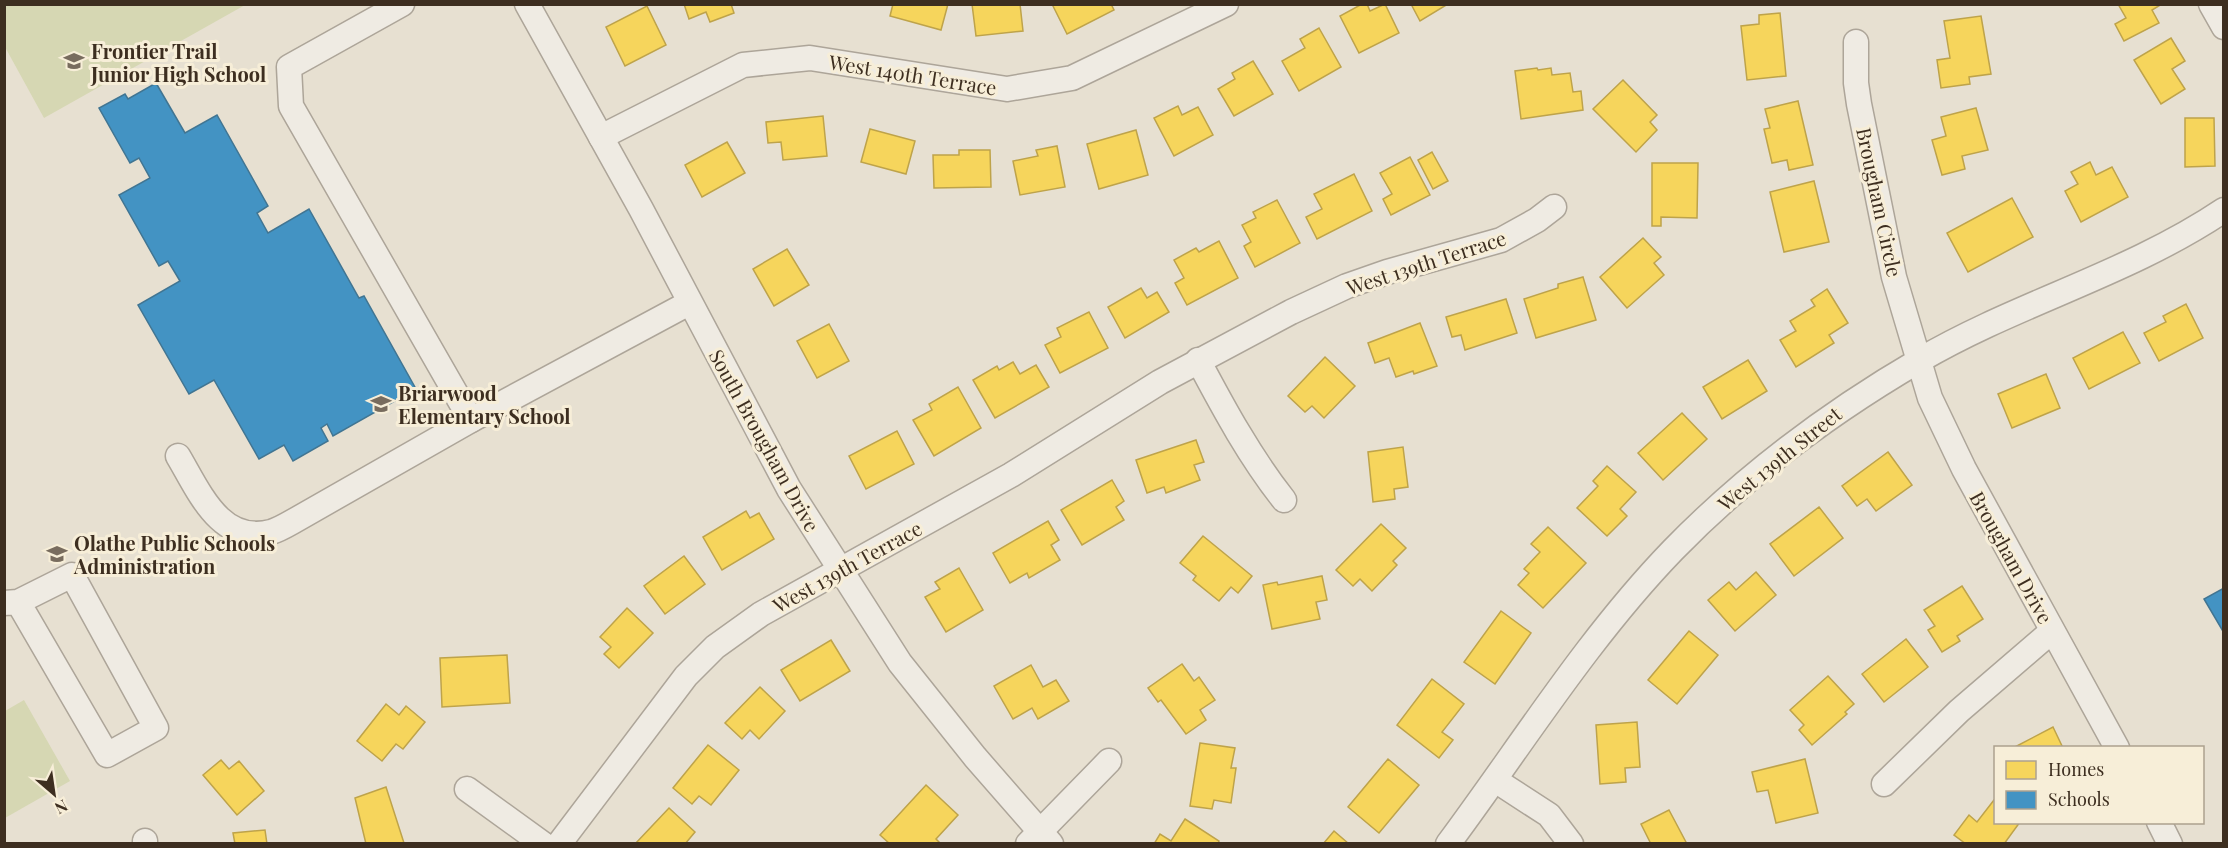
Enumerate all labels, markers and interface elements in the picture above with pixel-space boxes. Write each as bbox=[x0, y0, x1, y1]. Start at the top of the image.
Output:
place label: Frontier Trail Junior High School bbox=[90, 37, 266, 87]
street label: West 140th Terrace bbox=[826, 47, 999, 101]
school or university icon: Frontier Trail Junior High School bbox=[62, 49, 86, 73]
street label: Brougham Circle bbox=[1851, 125, 1909, 279]
street label: West 139th Terrace bbox=[1342, 223, 1509, 301]
street label: South Brougham Drive bbox=[704, 344, 826, 536]
place label: Briarwood Elementary School bbox=[398, 379, 571, 429]
school or university icon: Briarwood Elementary School bbox=[369, 392, 393, 416]
street label: West 139th Street bbox=[1711, 399, 1847, 517]
street label: Brougham Drive bbox=[1964, 486, 2060, 628]
street label: West 139th Terrace bbox=[767, 514, 926, 619]
place label: Olathe Public Schools Administration bbox=[73, 529, 275, 579]
school or university icon: Olathe Public Schools Administration bbox=[45, 542, 69, 566]
legend bbox=[1994, 746, 2204, 824]
text: Homes bbox=[2048, 757, 2104, 781]
north arrow bbox=[24, 764, 84, 824]
text: Schools bbox=[2048, 787, 2110, 811]
text: N bbox=[51, 796, 72, 820]

